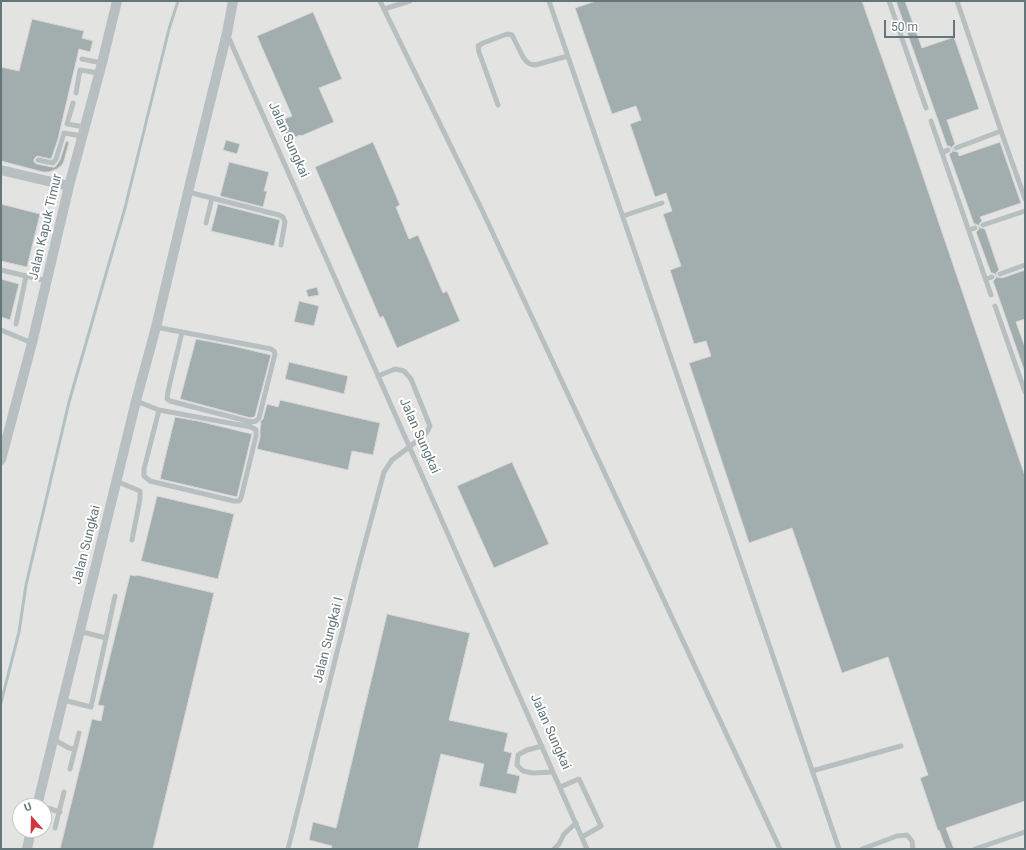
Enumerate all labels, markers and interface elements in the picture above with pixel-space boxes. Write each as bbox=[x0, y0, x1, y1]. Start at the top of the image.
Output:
scale bar bbox=[886, 12, 957, 38]
text: 50 m bbox=[891, 20, 918, 34]
street label: Jalan Sungkai bbox=[264, 100, 312, 180]
street label: Jalan Kapuk Timur bbox=[26, 172, 66, 282]
street label: Jalan Sungkai bbox=[395, 396, 443, 476]
street label: Jalan Sungkai bbox=[70, 504, 104, 586]
street label: Jalan Sungkai I bbox=[311, 596, 347, 684]
street label: Jalan Sungkai bbox=[526, 692, 574, 772]
north arrow bbox=[12, 798, 52, 838]
text: U bbox=[22, 800, 34, 815]

